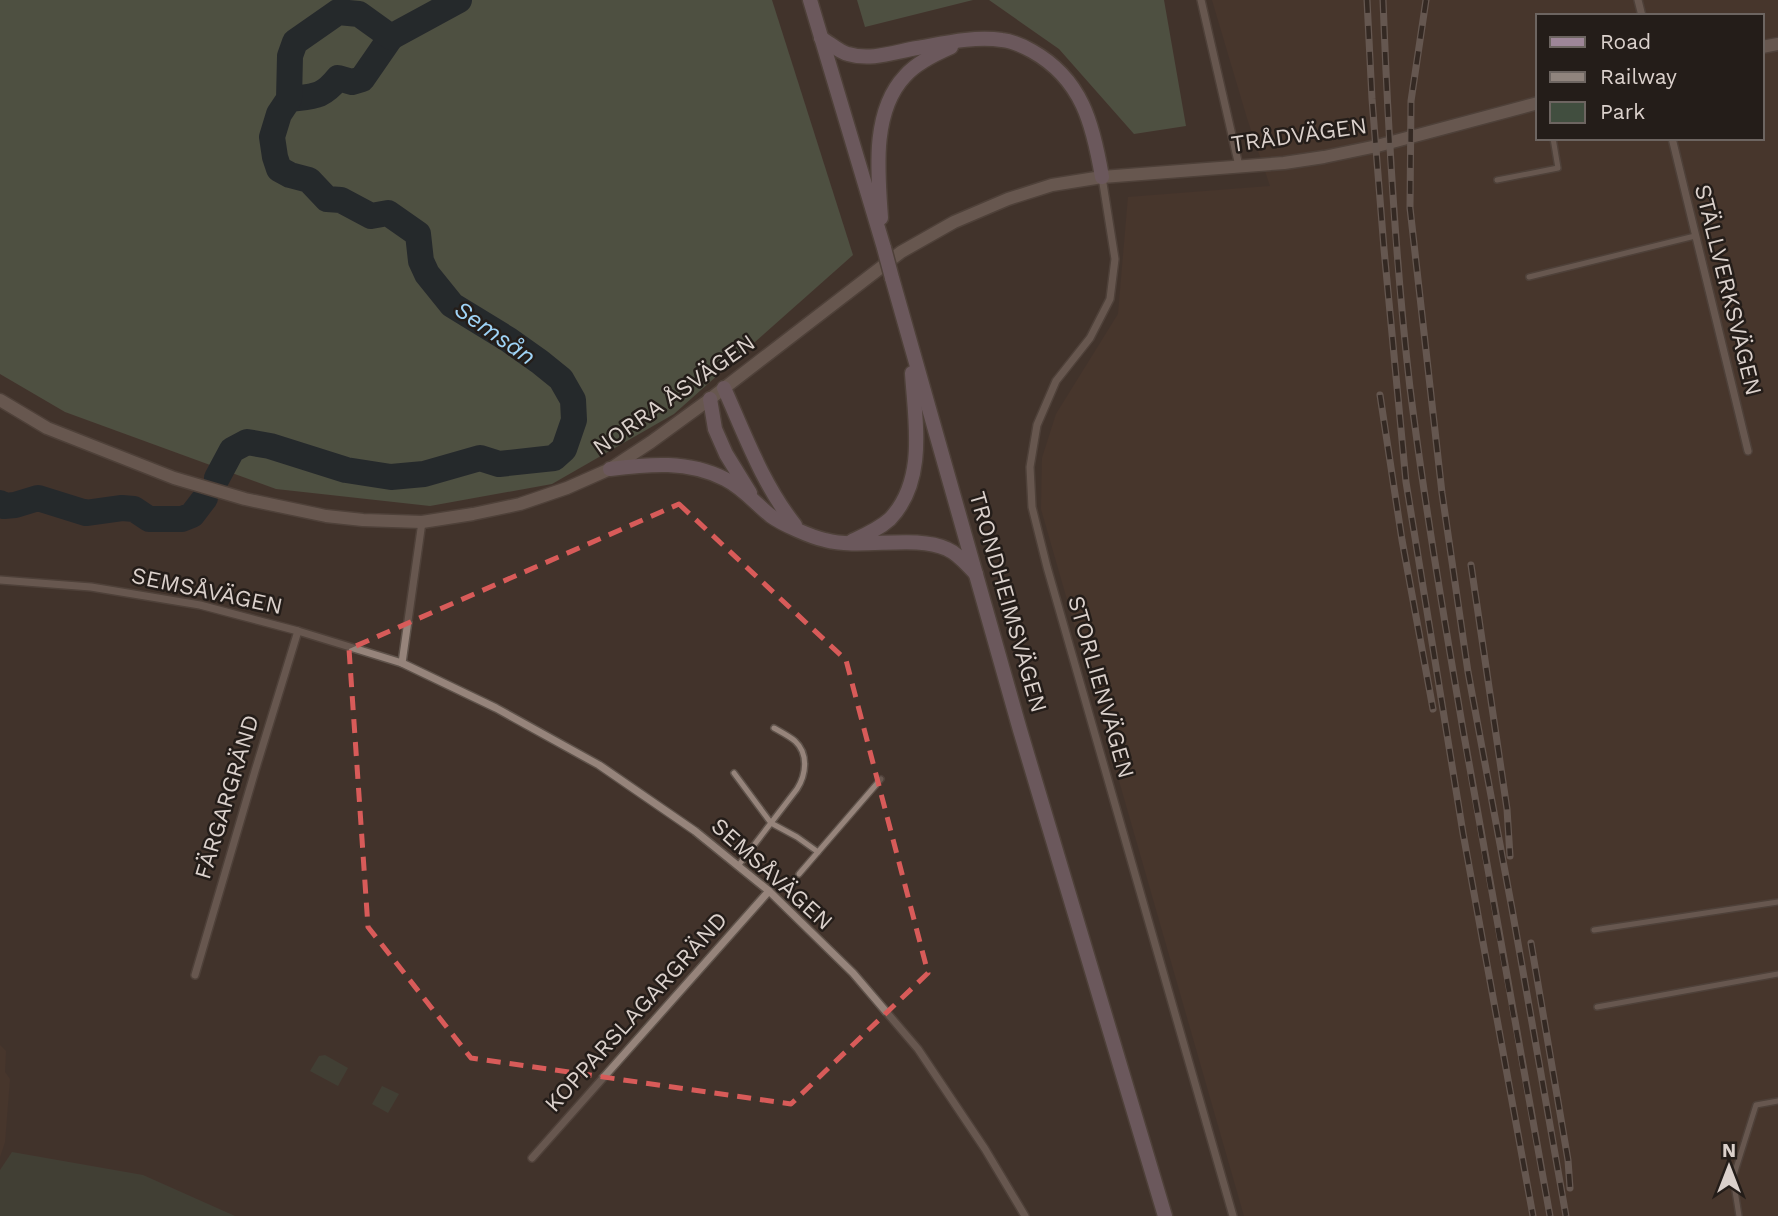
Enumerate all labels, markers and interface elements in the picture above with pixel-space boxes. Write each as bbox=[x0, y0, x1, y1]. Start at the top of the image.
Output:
legend bbox=[1536, 14, 1764, 140]
text: Road bbox=[1600, 29, 1651, 54]
text: Railway bbox=[1600, 64, 1677, 89]
text: Park bbox=[1600, 99, 1645, 124]
street label: TRÅDVÄGEN bbox=[1229, 112, 1369, 158]
street label: STÄLLVERKSVÄGEN bbox=[1689, 182, 1767, 398]
water label: Semsån bbox=[449, 295, 541, 371]
street label: NORRA ÅSVÄGEN bbox=[588, 329, 760, 461]
street label: TRONDHEIMSVÄGEN bbox=[964, 488, 1052, 716]
street label: SEMSÅVÄGEN bbox=[129, 562, 285, 620]
street label: STORLIENVÄGEN bbox=[1062, 593, 1140, 781]
street label: FÄRGARGRÄND bbox=[189, 712, 265, 882]
street label: SEMSÅVÄGEN bbox=[706, 813, 838, 935]
street label: KOPPARSLAGARGRÄND bbox=[539, 906, 733, 1118]
north arrow bbox=[1694, 1132, 1764, 1202]
text: N bbox=[1722, 1139, 1736, 1162]

